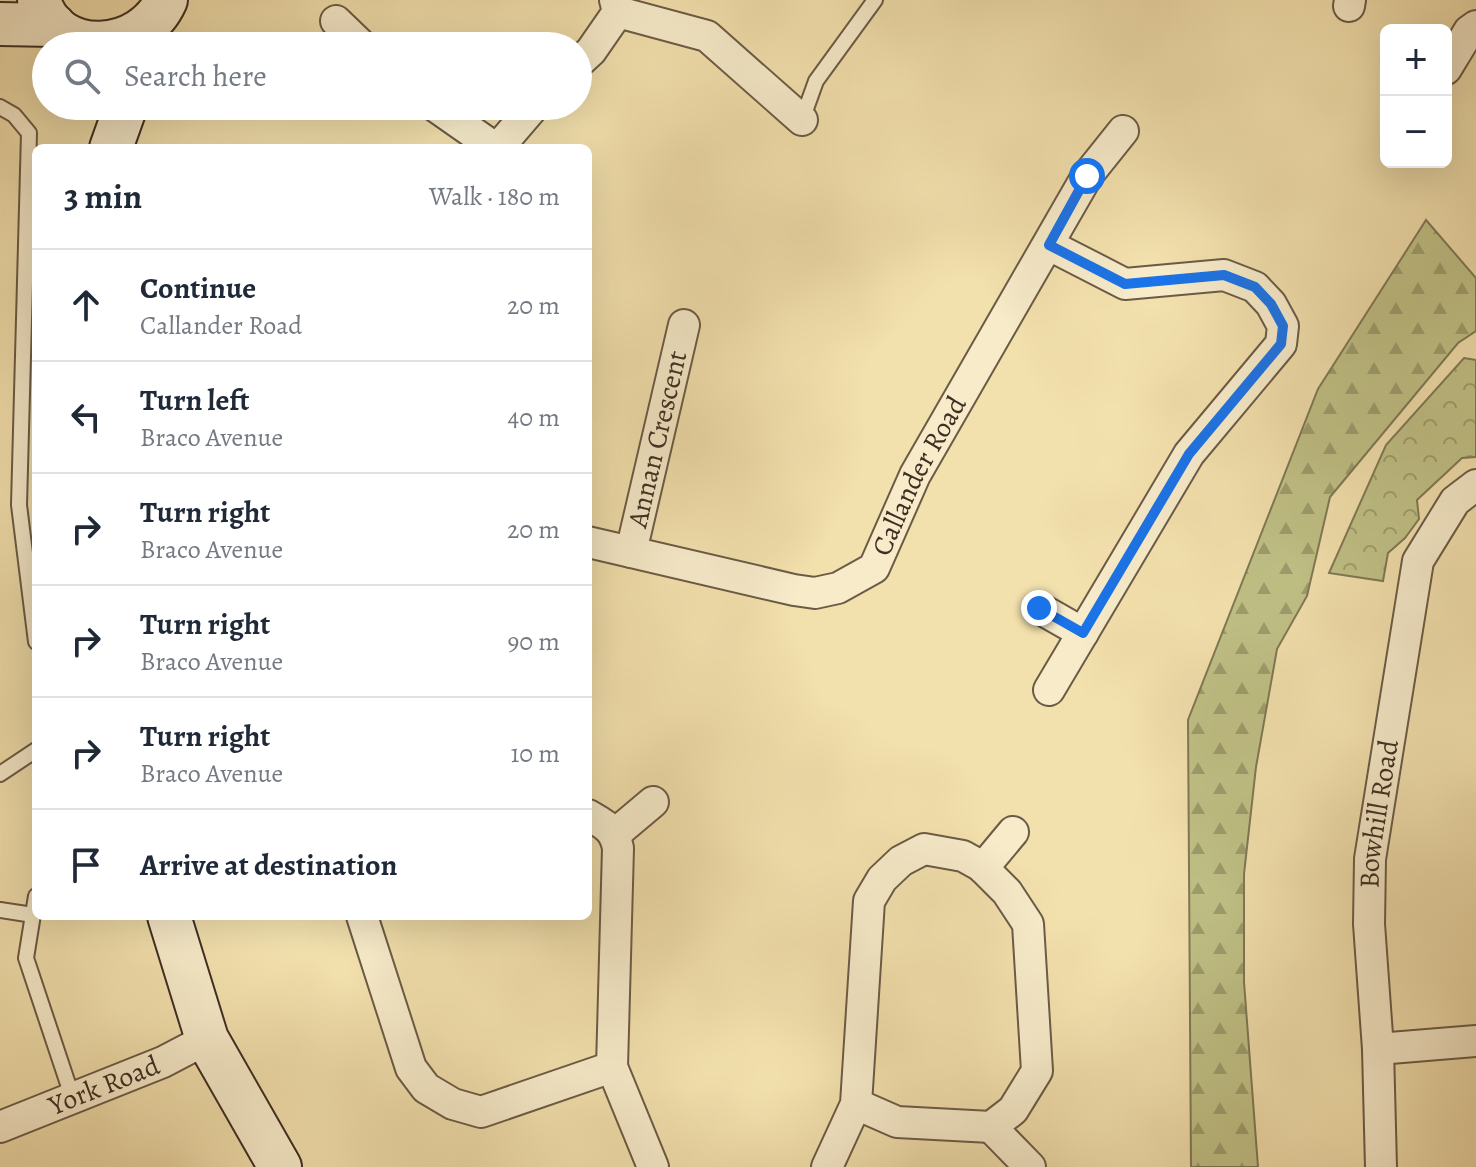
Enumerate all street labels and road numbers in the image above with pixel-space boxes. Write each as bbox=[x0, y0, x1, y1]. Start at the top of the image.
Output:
street label: Annan Crescent bbox=[618, 347, 696, 532]
street label: Callander Road bbox=[863, 388, 976, 562]
street label: Bowhill Road bbox=[1351, 736, 1408, 889]
street label: York Road bbox=[42, 1046, 166, 1125]

